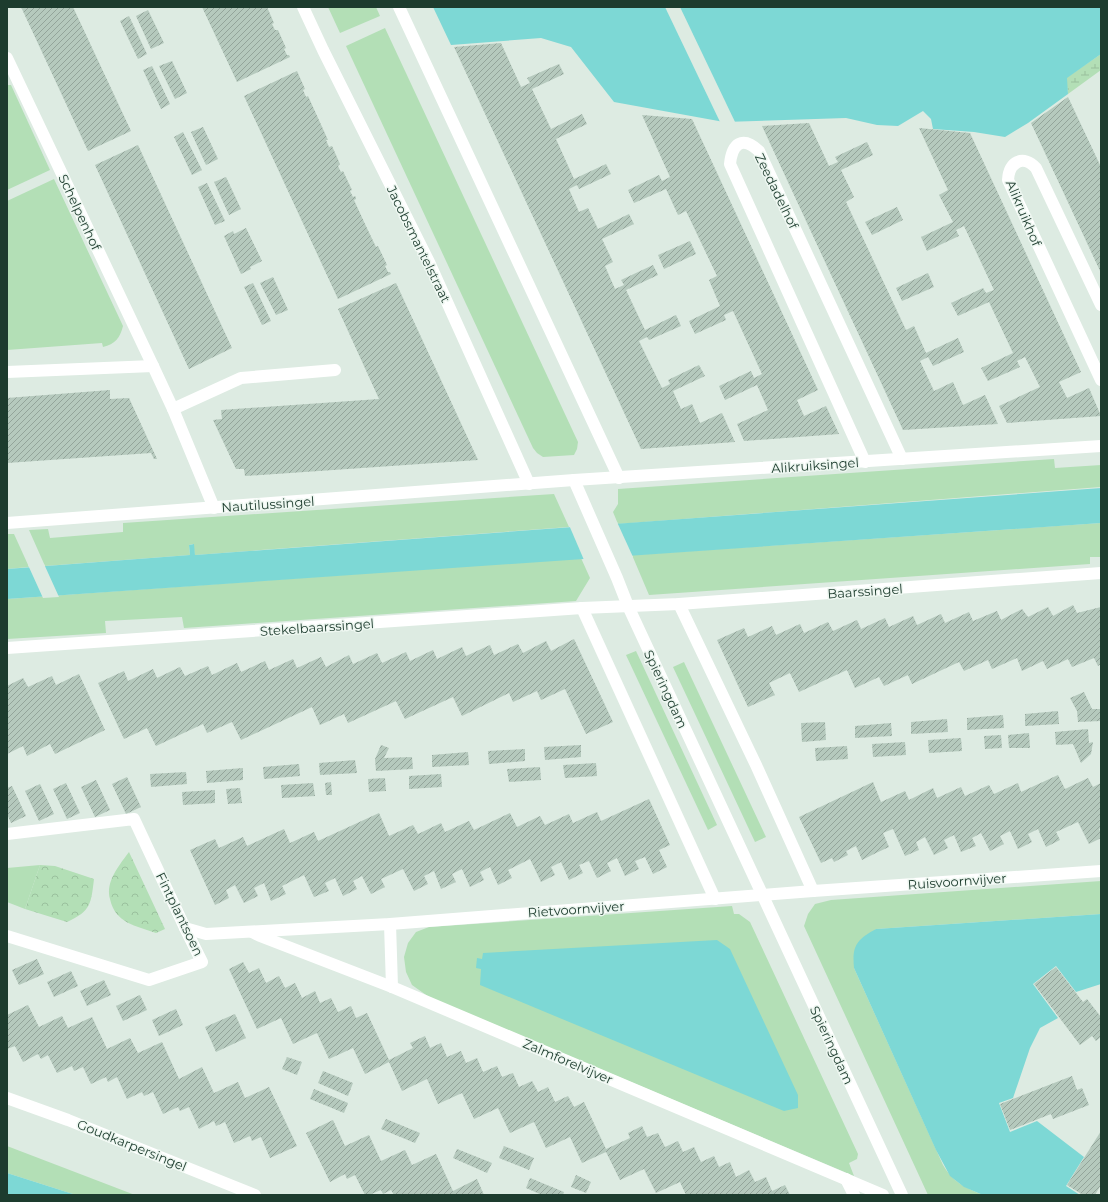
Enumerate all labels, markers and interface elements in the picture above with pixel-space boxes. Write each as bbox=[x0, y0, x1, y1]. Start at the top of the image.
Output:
street label: Zeedadelhof bbox=[752, 151, 802, 232]
street label: Schelpenhof bbox=[55, 171, 105, 253]
street label: Alikruikhof bbox=[1003, 177, 1045, 249]
street label: Jacobsmantelstraat bbox=[383, 182, 454, 305]
street label: Alikruiksingel bbox=[771, 454, 859, 476]
street label: Nautilussingel bbox=[221, 493, 315, 515]
street label: Baarssingel bbox=[827, 580, 903, 602]
street label: Stekelbaarssingel bbox=[259, 615, 375, 639]
street label: Spieringdam bbox=[641, 647, 691, 731]
street label: Fintplantsoen bbox=[153, 870, 207, 958]
street label: Ruisvoornvijver bbox=[907, 870, 1007, 892]
street label: Rietvoornvijver bbox=[527, 898, 625, 920]
street label: Spieringdam bbox=[807, 1003, 857, 1087]
street label: Zalmforelvijver bbox=[521, 1035, 615, 1087]
street label: Goudkarpersingel bbox=[75, 1116, 189, 1174]

